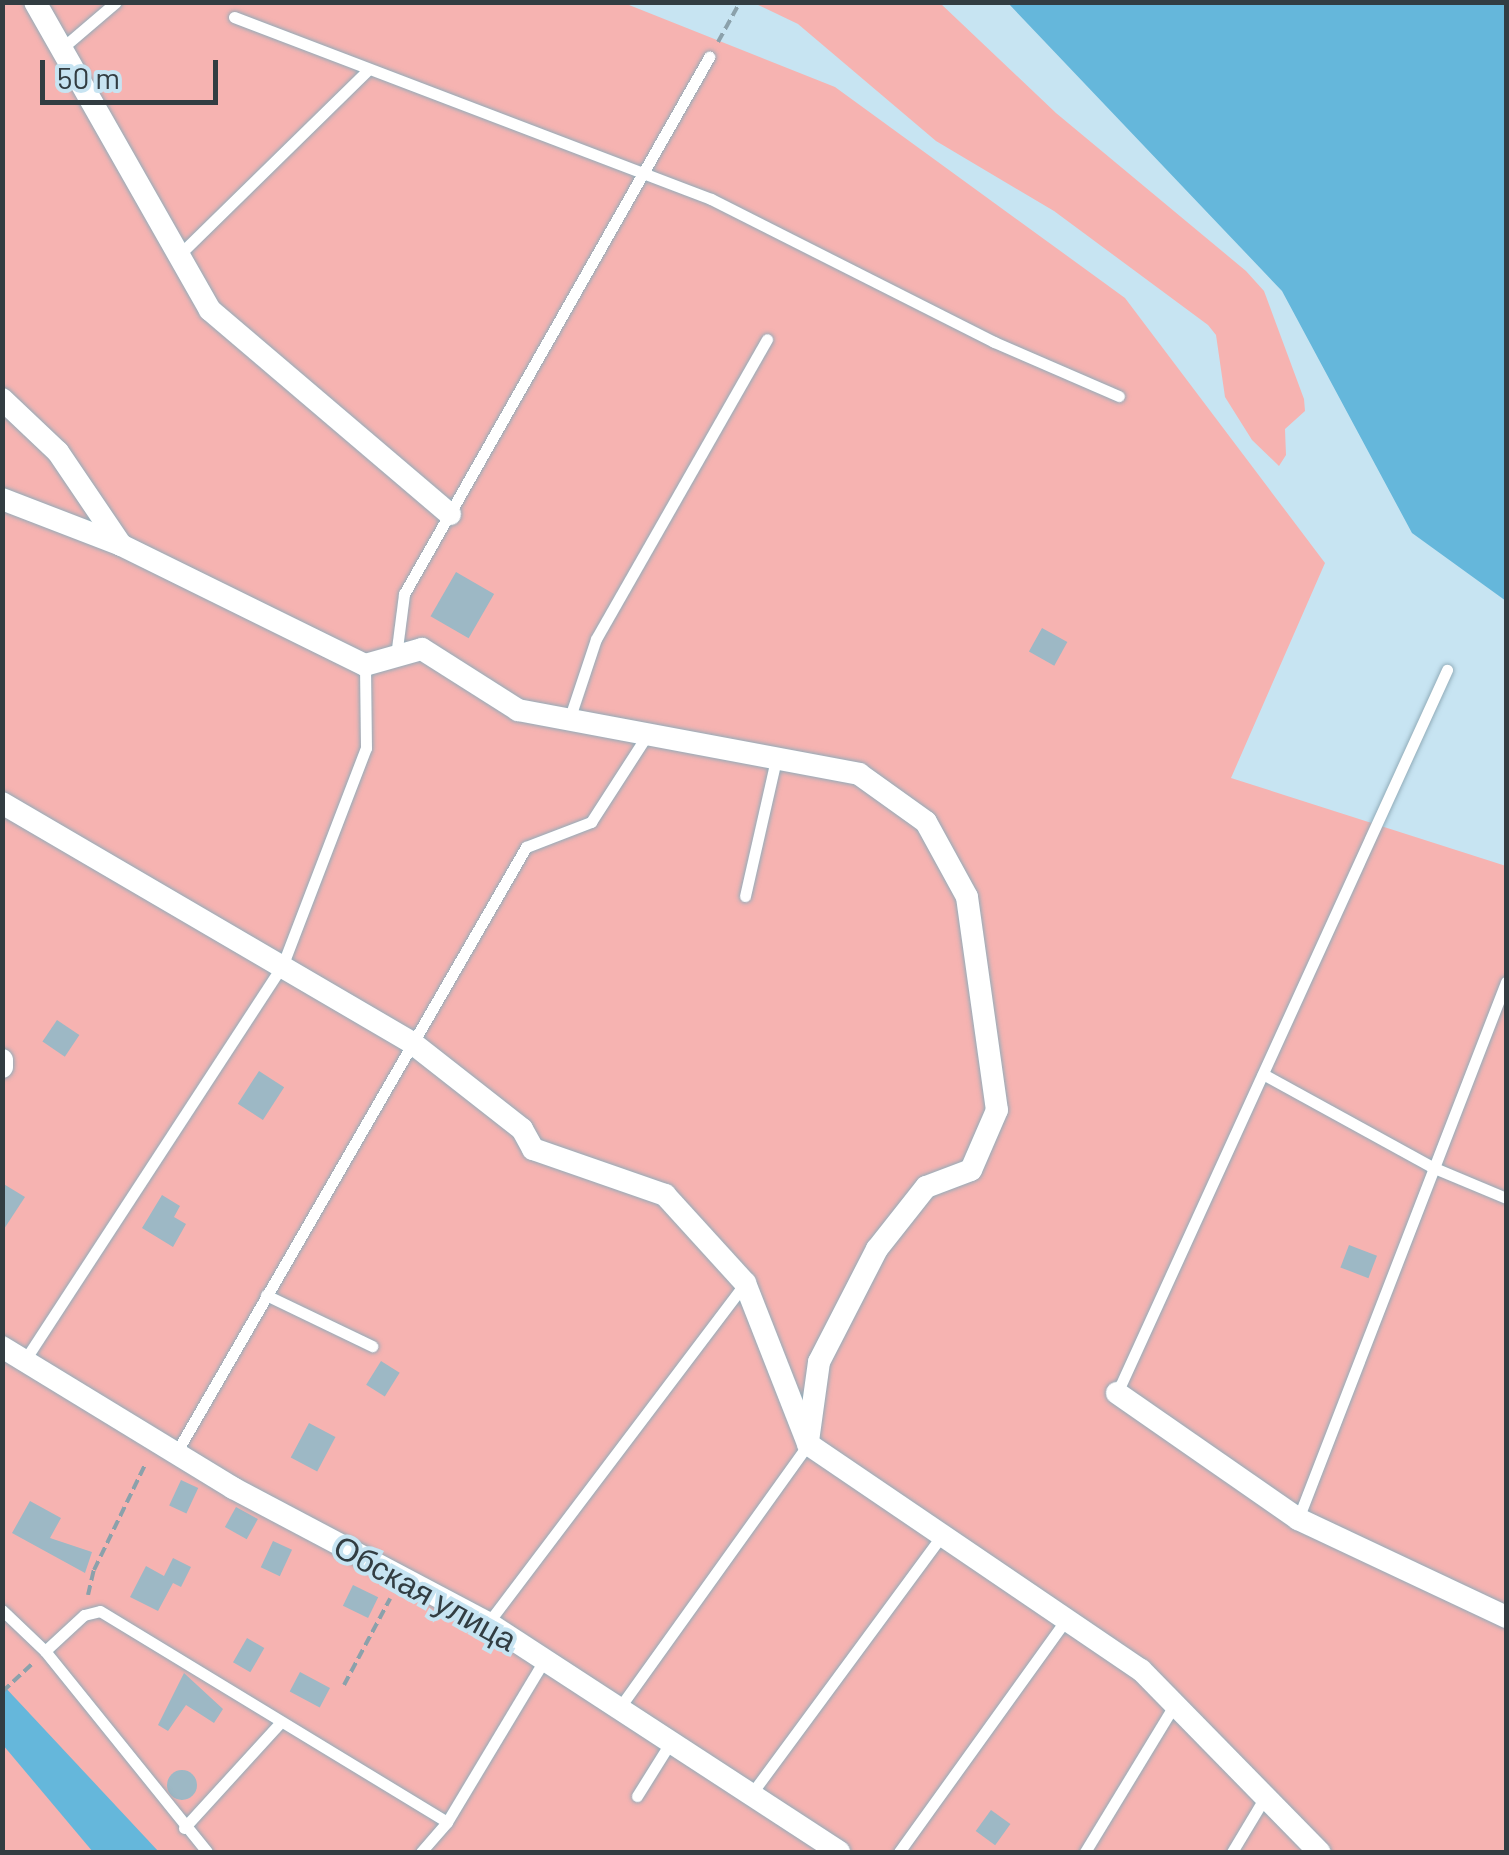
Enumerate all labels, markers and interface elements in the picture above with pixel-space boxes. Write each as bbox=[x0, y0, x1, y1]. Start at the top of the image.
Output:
scale bar bbox=[45, 40, 222, 102]
text: 50 m bbox=[57, 59, 120, 95]
street label: Обская улица bbox=[328, 1526, 524, 1658]

